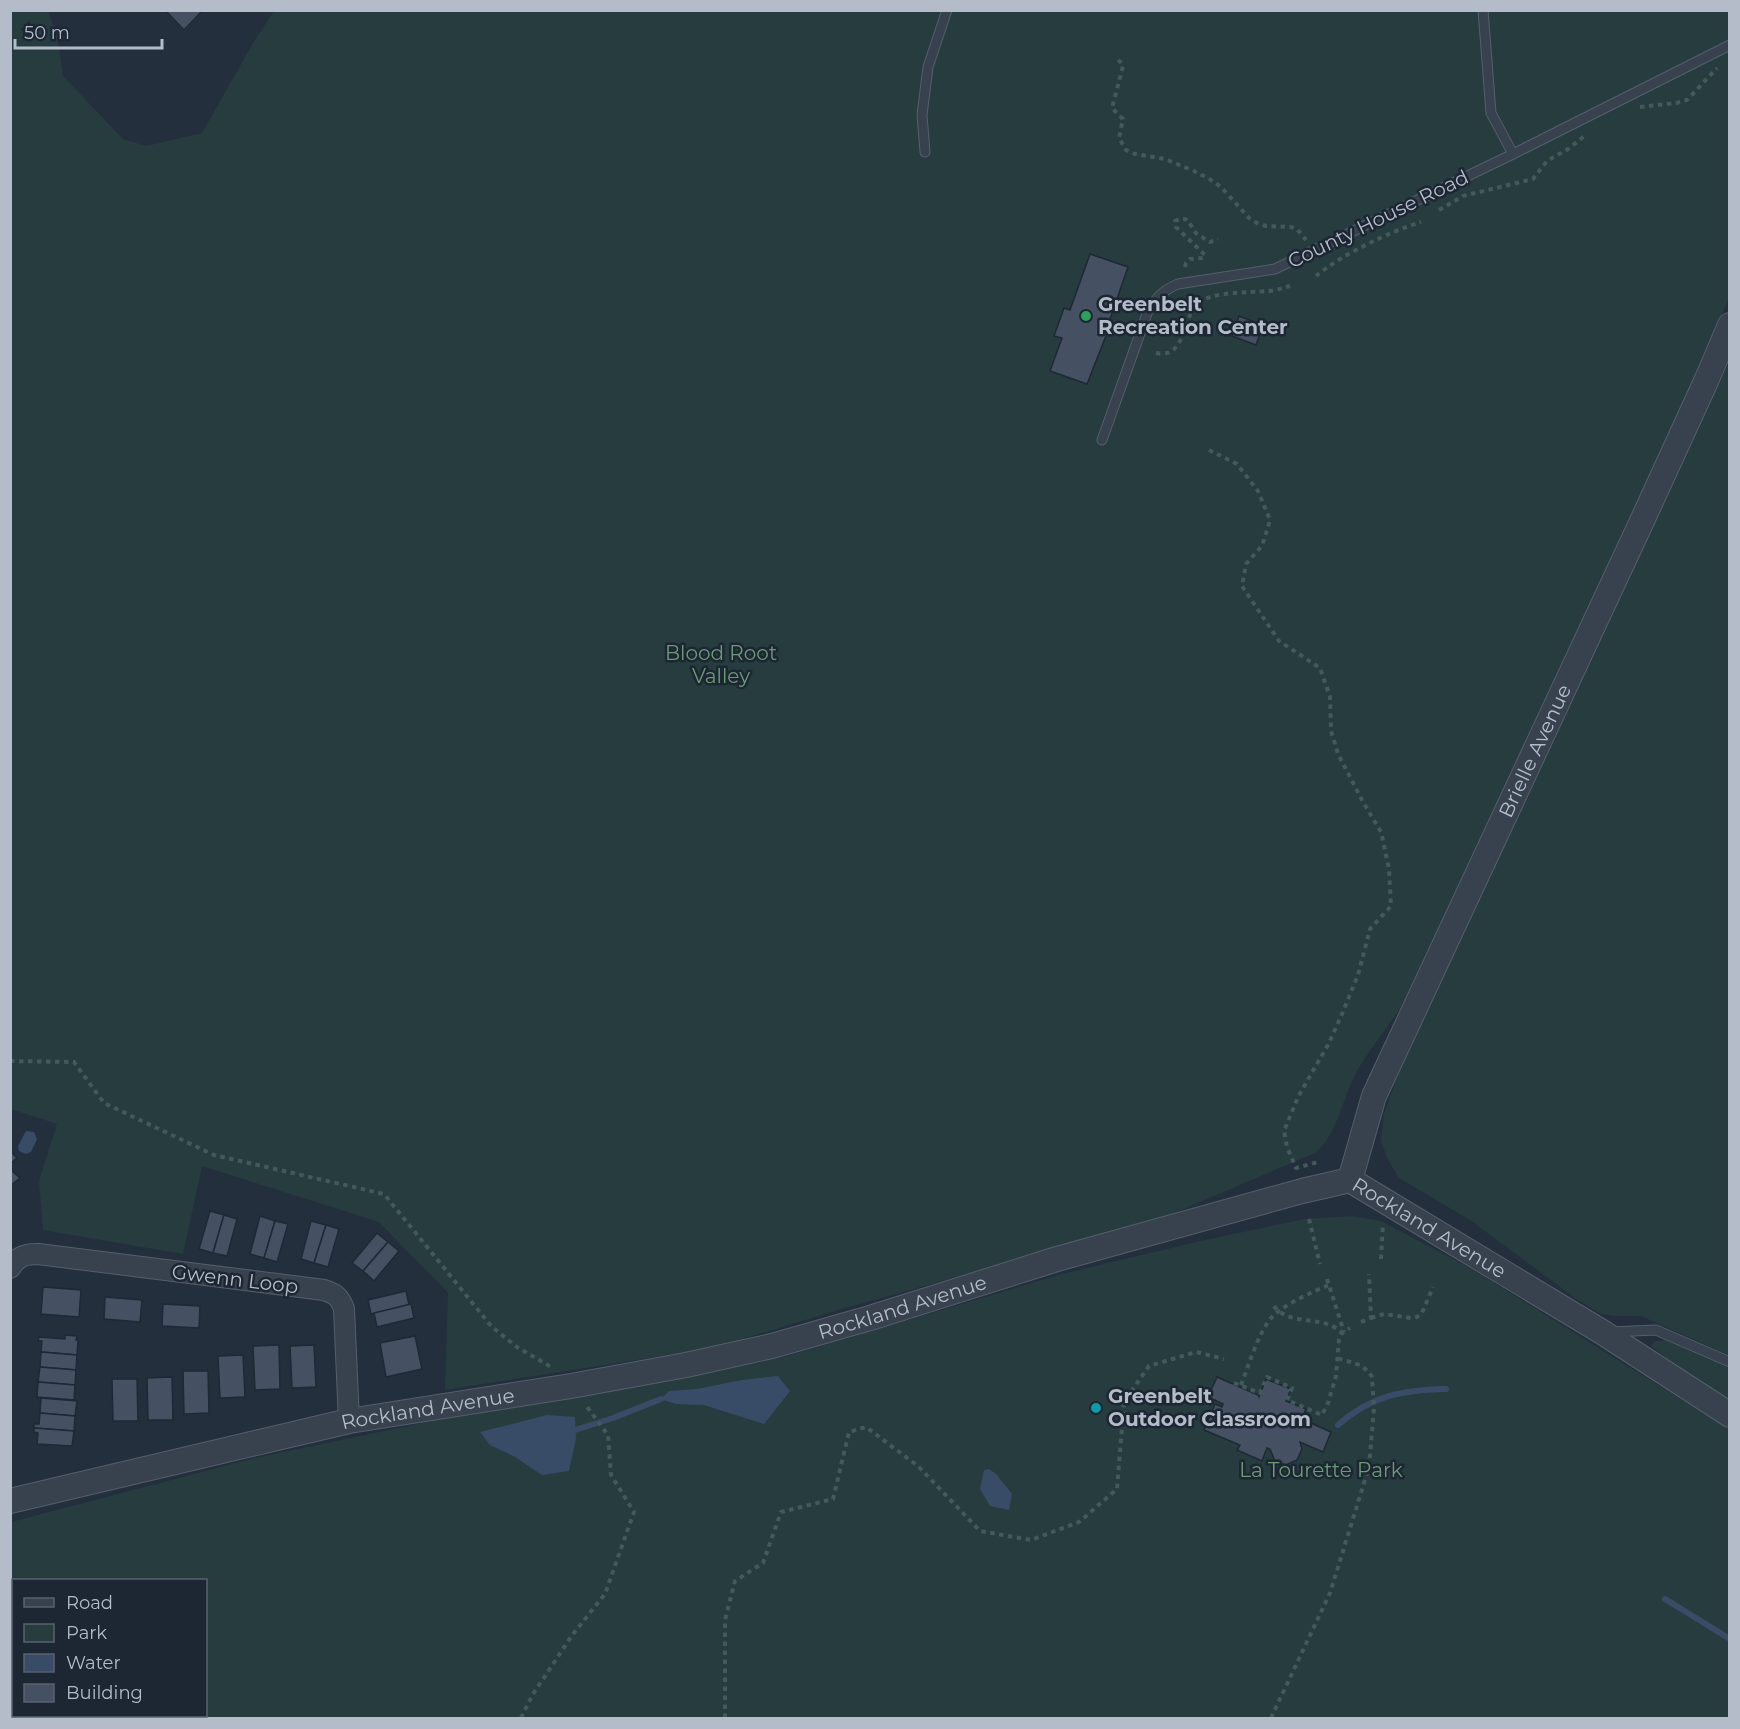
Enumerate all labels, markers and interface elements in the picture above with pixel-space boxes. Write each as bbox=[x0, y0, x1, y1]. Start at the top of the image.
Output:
scale bar bbox=[15, 12, 162, 50]
text: 50 m bbox=[24, 22, 70, 44]
street label: County House Road bbox=[1284, 165, 1472, 273]
place label: Greenbelt Recreation Center bbox=[1098, 292, 1288, 339]
marker: Greenbelt Recreation Center bbox=[1079, 309, 1093, 323]
park label: Blood Root Valley bbox=[665, 641, 777, 688]
street label: Brielle Avenue bbox=[1493, 681, 1576, 821]
street label: Rockland Avenue bbox=[1348, 1172, 1510, 1283]
street label: Gwenn Loop bbox=[170, 1259, 300, 1299]
street label: Rockland Avenue bbox=[815, 1270, 990, 1344]
street label: Rockland Avenue bbox=[339, 1383, 516, 1434]
place label: Greenbelt Outdoor Classroom bbox=[1108, 1384, 1311, 1431]
marker: Greenbelt Outdoor Classroom bbox=[1089, 1401, 1103, 1415]
park label: La Tourette Park bbox=[1239, 1458, 1403, 1482]
legend bbox=[12, 1579, 207, 1717]
text: Road bbox=[66, 1592, 113, 1614]
text: Park bbox=[66, 1622, 107, 1644]
text: Water bbox=[66, 1652, 121, 1674]
text: Building bbox=[66, 1682, 143, 1704]

